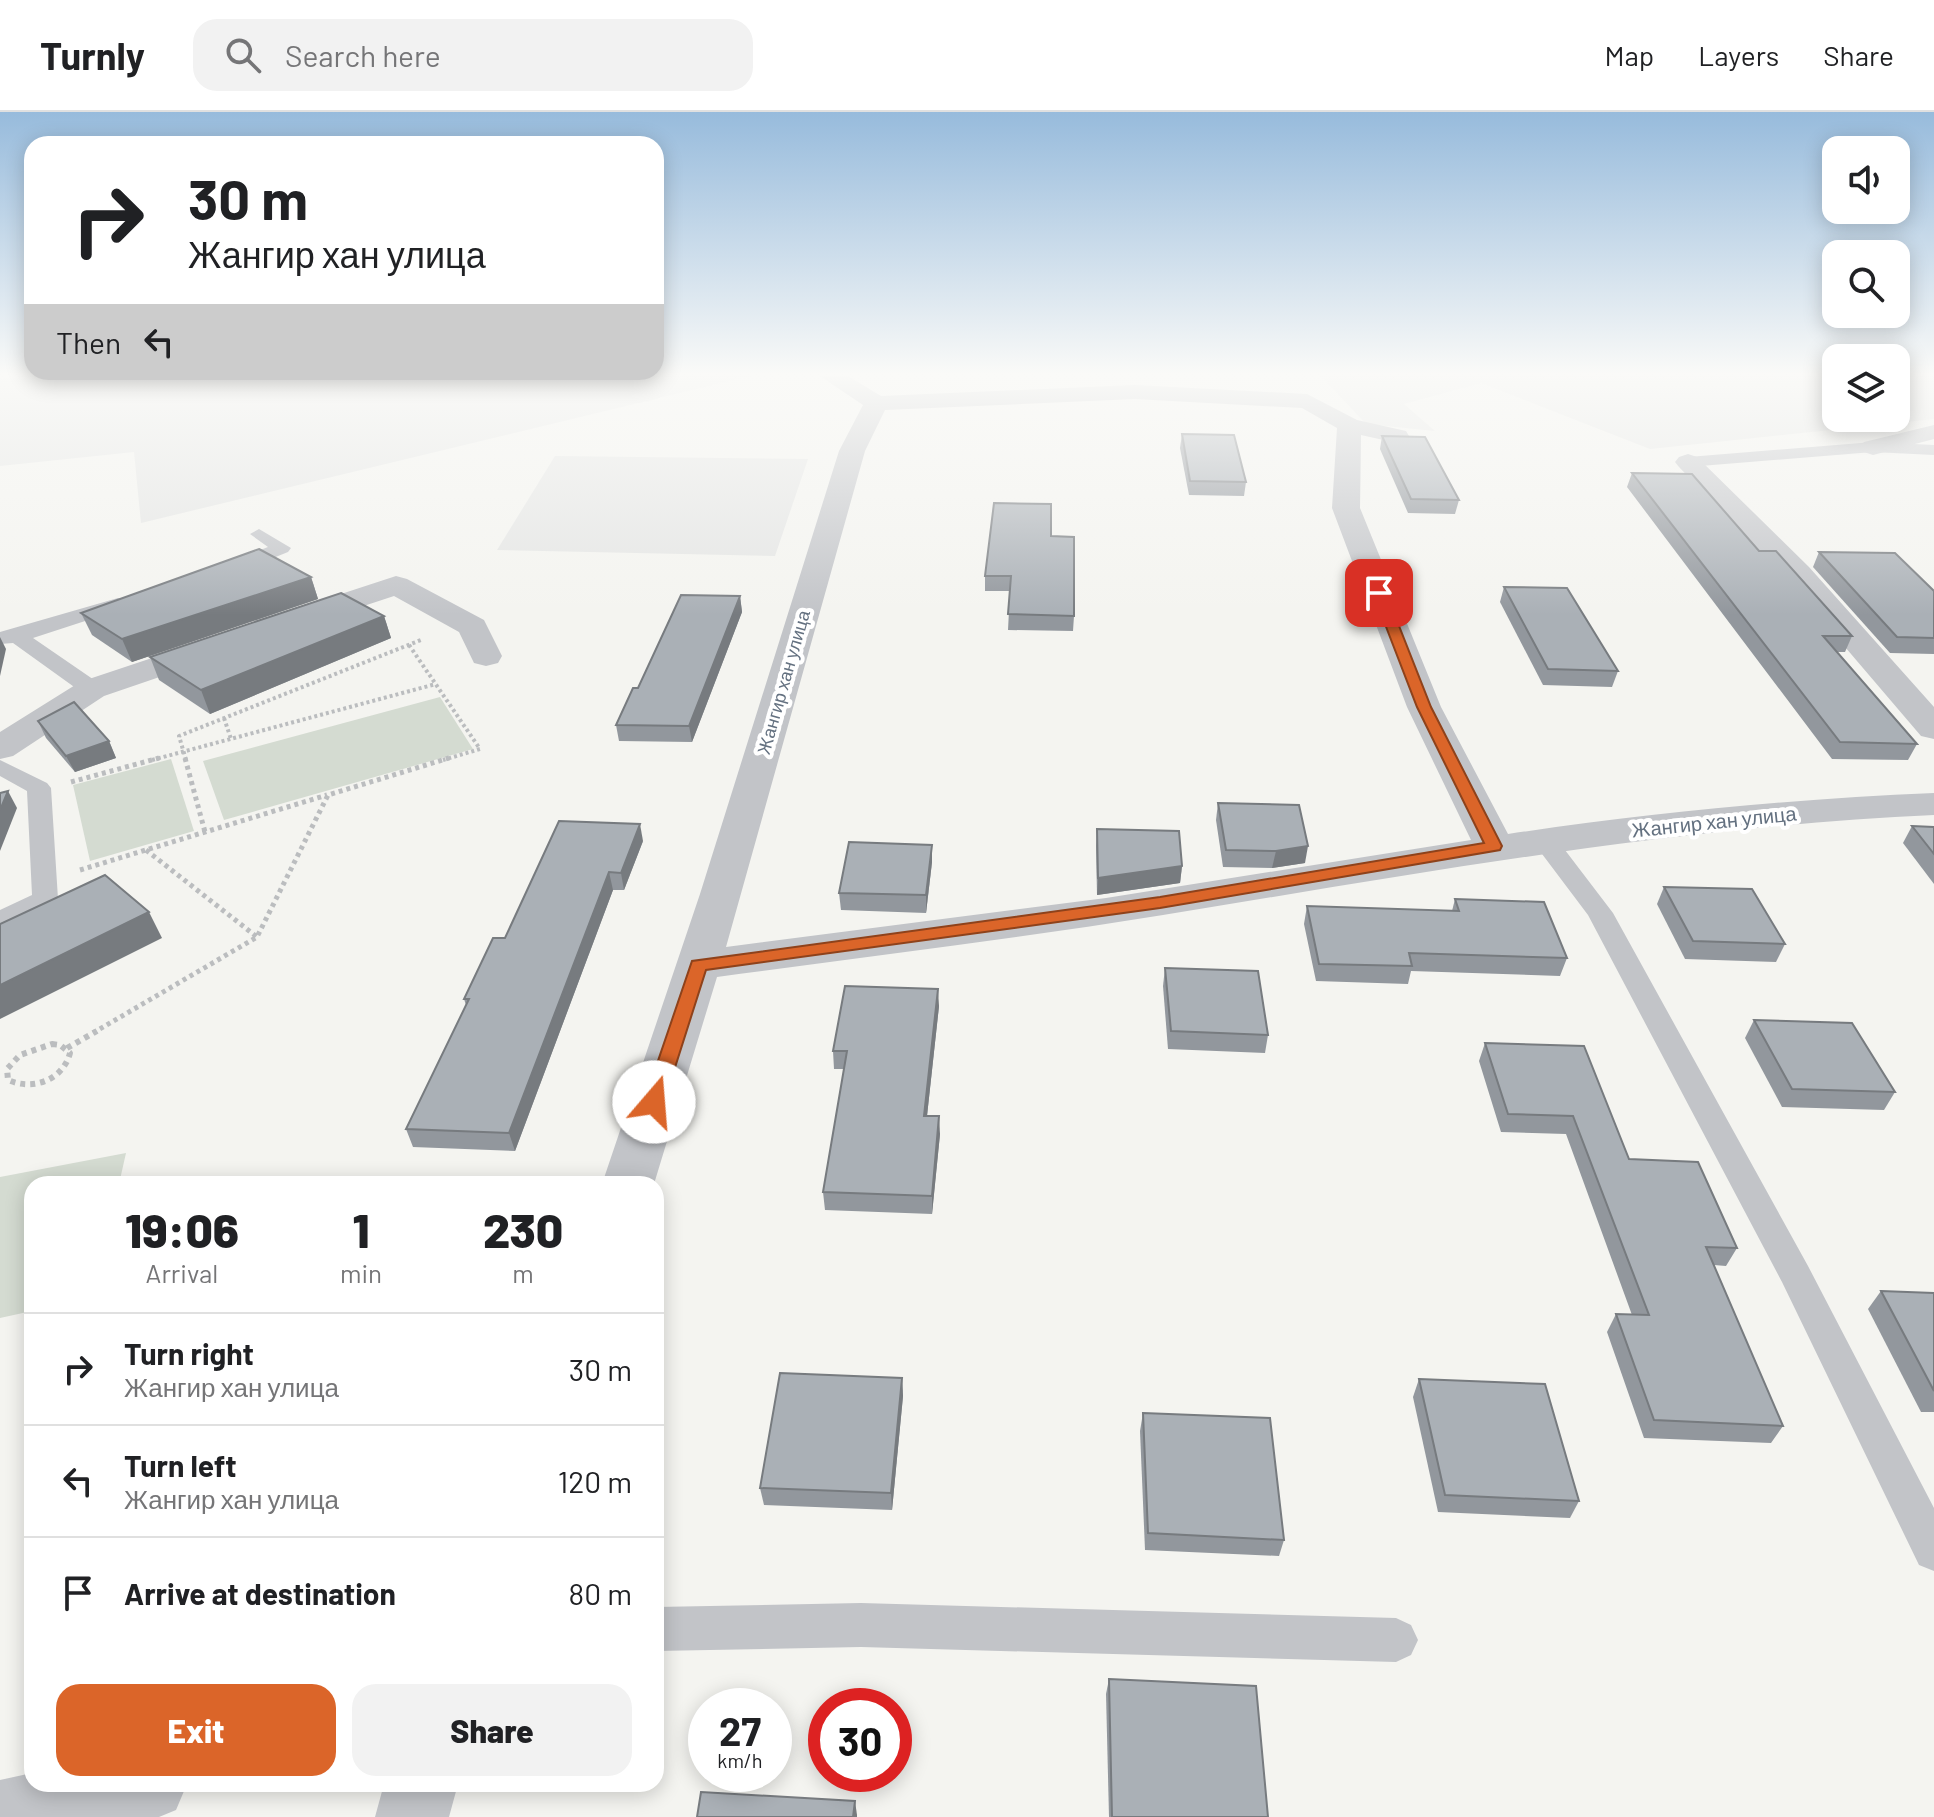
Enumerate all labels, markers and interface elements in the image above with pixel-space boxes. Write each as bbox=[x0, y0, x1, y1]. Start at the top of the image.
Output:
search box bbox=[193, 19, 753, 91]
text: Turnly bbox=[40, 32, 145, 78]
icon: search bbox=[221, 33, 265, 77]
text: Search here bbox=[285, 37, 441, 73]
text: Map bbox=[1604, 38, 1654, 72]
text: Layers bbox=[1698, 38, 1779, 72]
text: Share bbox=[1823, 38, 1894, 72]
map controls bbox=[1822, 136, 1910, 432]
button: sound bbox=[1822, 136, 1910, 224]
text: 30 m bbox=[188, 164, 308, 231]
icon: right bbox=[56, 168, 160, 272]
text: Жангир хан улица bbox=[188, 232, 486, 275]
button: search bbox=[1822, 240, 1910, 328]
icon: left bbox=[137, 320, 181, 364]
text: Then bbox=[56, 324, 121, 360]
button: layers bbox=[1822, 344, 1910, 432]
pin bbox=[1345, 559, 1413, 627]
icon: arrive bbox=[1357, 571, 1401, 615]
street label: Жангир хан улица bbox=[752, 606, 814, 757]
street label: Жангир хан улица bbox=[1631, 800, 1798, 842]
position arrow bbox=[612, 1060, 696, 1144]
text: 19:06 bbox=[125, 1200, 239, 1258]
text: 1 bbox=[352, 1200, 370, 1258]
text: 230 bbox=[483, 1200, 563, 1258]
text: Arrival bbox=[146, 1257, 218, 1288]
text: min bbox=[340, 1257, 382, 1288]
text: m bbox=[512, 1257, 534, 1288]
text: Turn right bbox=[124, 1335, 254, 1371]
icon: right bbox=[56, 1347, 100, 1391]
text: 30 m bbox=[569, 1351, 632, 1387]
text: Жангир хан улица bbox=[124, 1371, 339, 1402]
text: Turn left bbox=[124, 1447, 237, 1483]
icon: left bbox=[56, 1459, 100, 1503]
text: 120 m bbox=[558, 1463, 632, 1499]
text: Жангир хан улица bbox=[124, 1483, 339, 1514]
icon: arrive bbox=[56, 1571, 100, 1615]
text: Arrive at destination bbox=[124, 1575, 396, 1611]
text: 80 m bbox=[569, 1575, 632, 1611]
button: Exit bbox=[56, 1684, 336, 1776]
button: Share bbox=[352, 1684, 632, 1776]
speed limit sign: 30 bbox=[808, 1688, 912, 1792]
text: 27 bbox=[719, 1706, 761, 1754]
text: km/h bbox=[717, 1748, 763, 1772]

